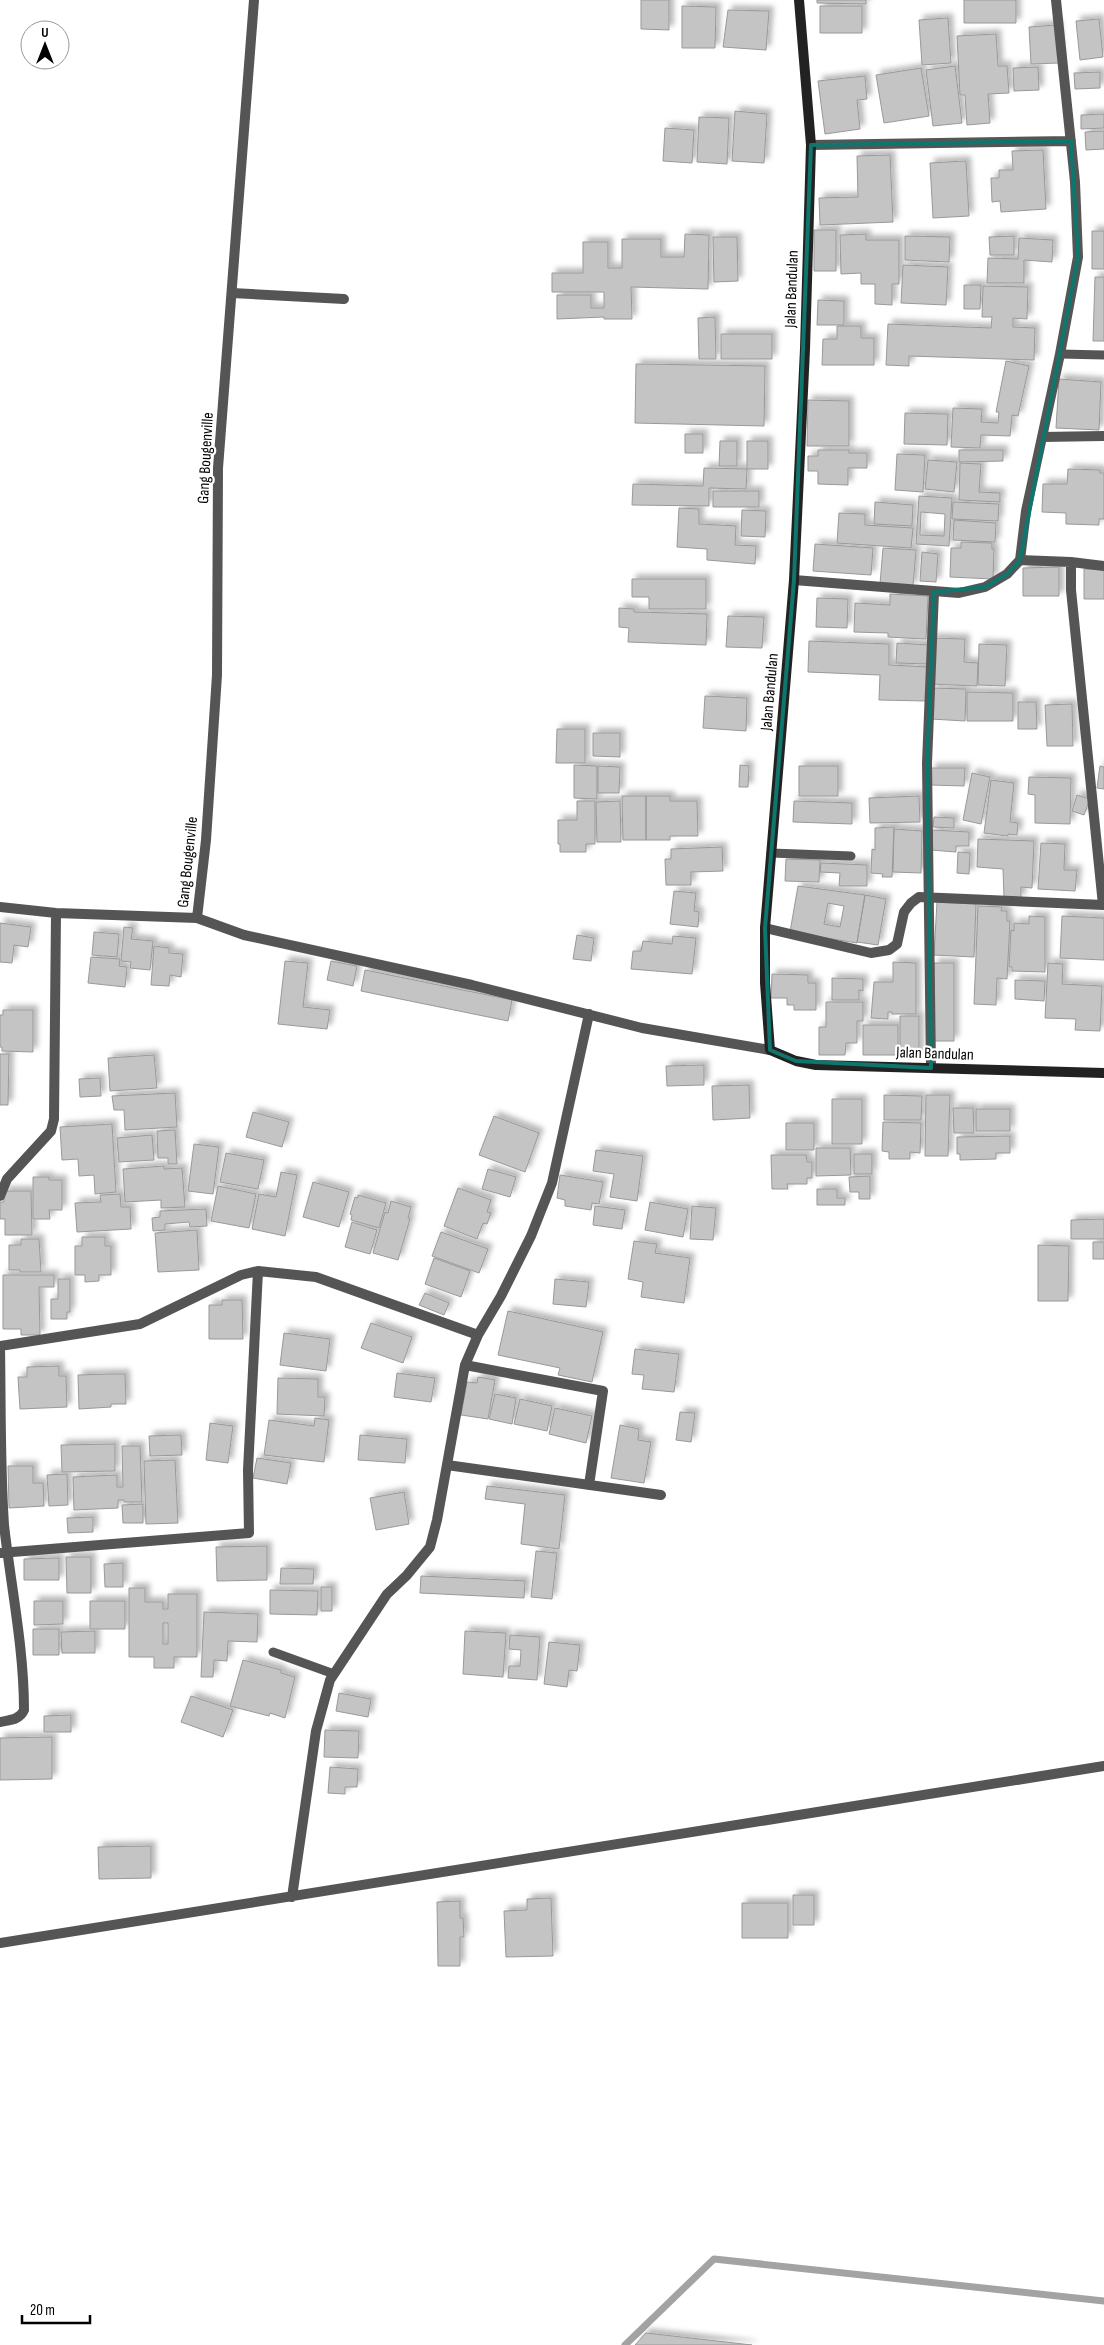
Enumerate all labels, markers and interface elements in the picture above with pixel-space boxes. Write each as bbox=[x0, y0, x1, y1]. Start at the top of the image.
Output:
north arrow bbox=[20, 20, 70, 70]
text: U bbox=[41, 24, 49, 41]
street label: Jalan Bandulan bbox=[781, 250, 803, 329]
street label: Gang Bougenville bbox=[194, 412, 218, 504]
street label: Jalan Bandulan bbox=[757, 653, 783, 732]
street label: Gang Bougenville bbox=[174, 816, 202, 908]
street label: Jalan Bandulan bbox=[895, 1043, 974, 1065]
scale bar bbox=[22, 2292, 90, 2324]
text: 20 m bbox=[30, 2301, 55, 2320]

